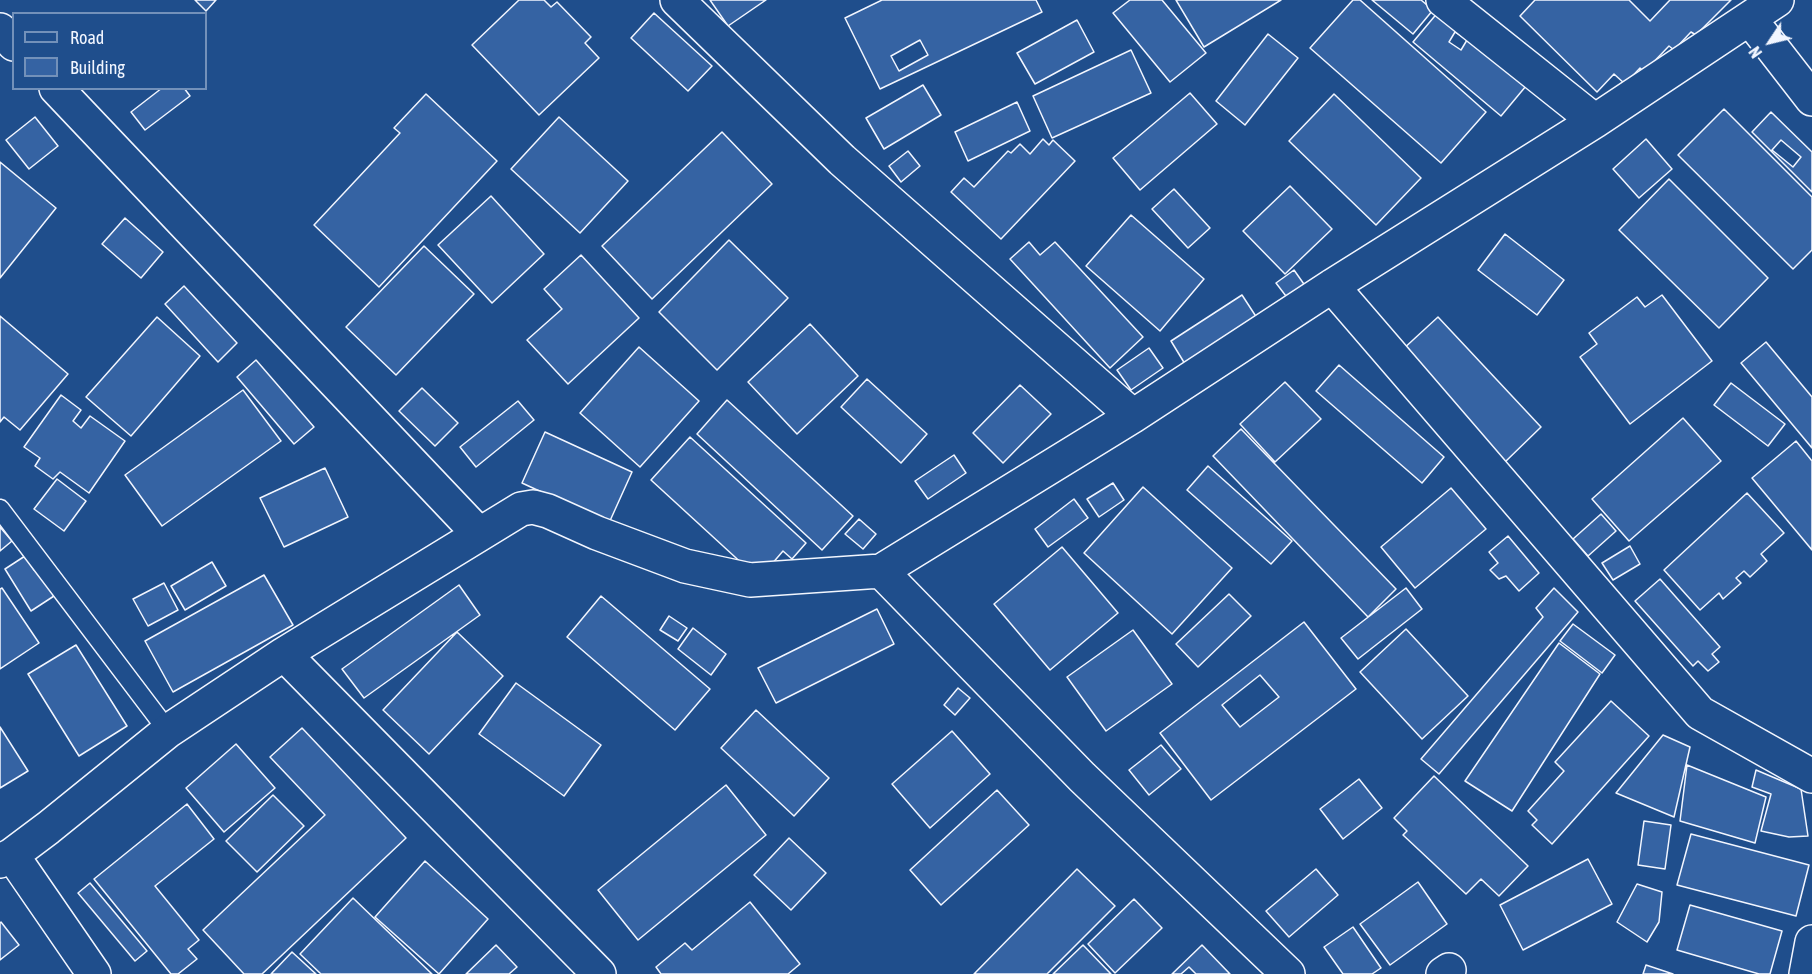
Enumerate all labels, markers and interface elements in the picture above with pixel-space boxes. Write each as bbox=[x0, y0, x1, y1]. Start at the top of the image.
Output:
legend bbox=[12, 12, 207, 90]
north arrow bbox=[1740, 12, 1800, 72]
text: Road bbox=[70, 27, 104, 48]
text: N bbox=[1745, 43, 1765, 61]
text: Building bbox=[70, 57, 125, 78]

